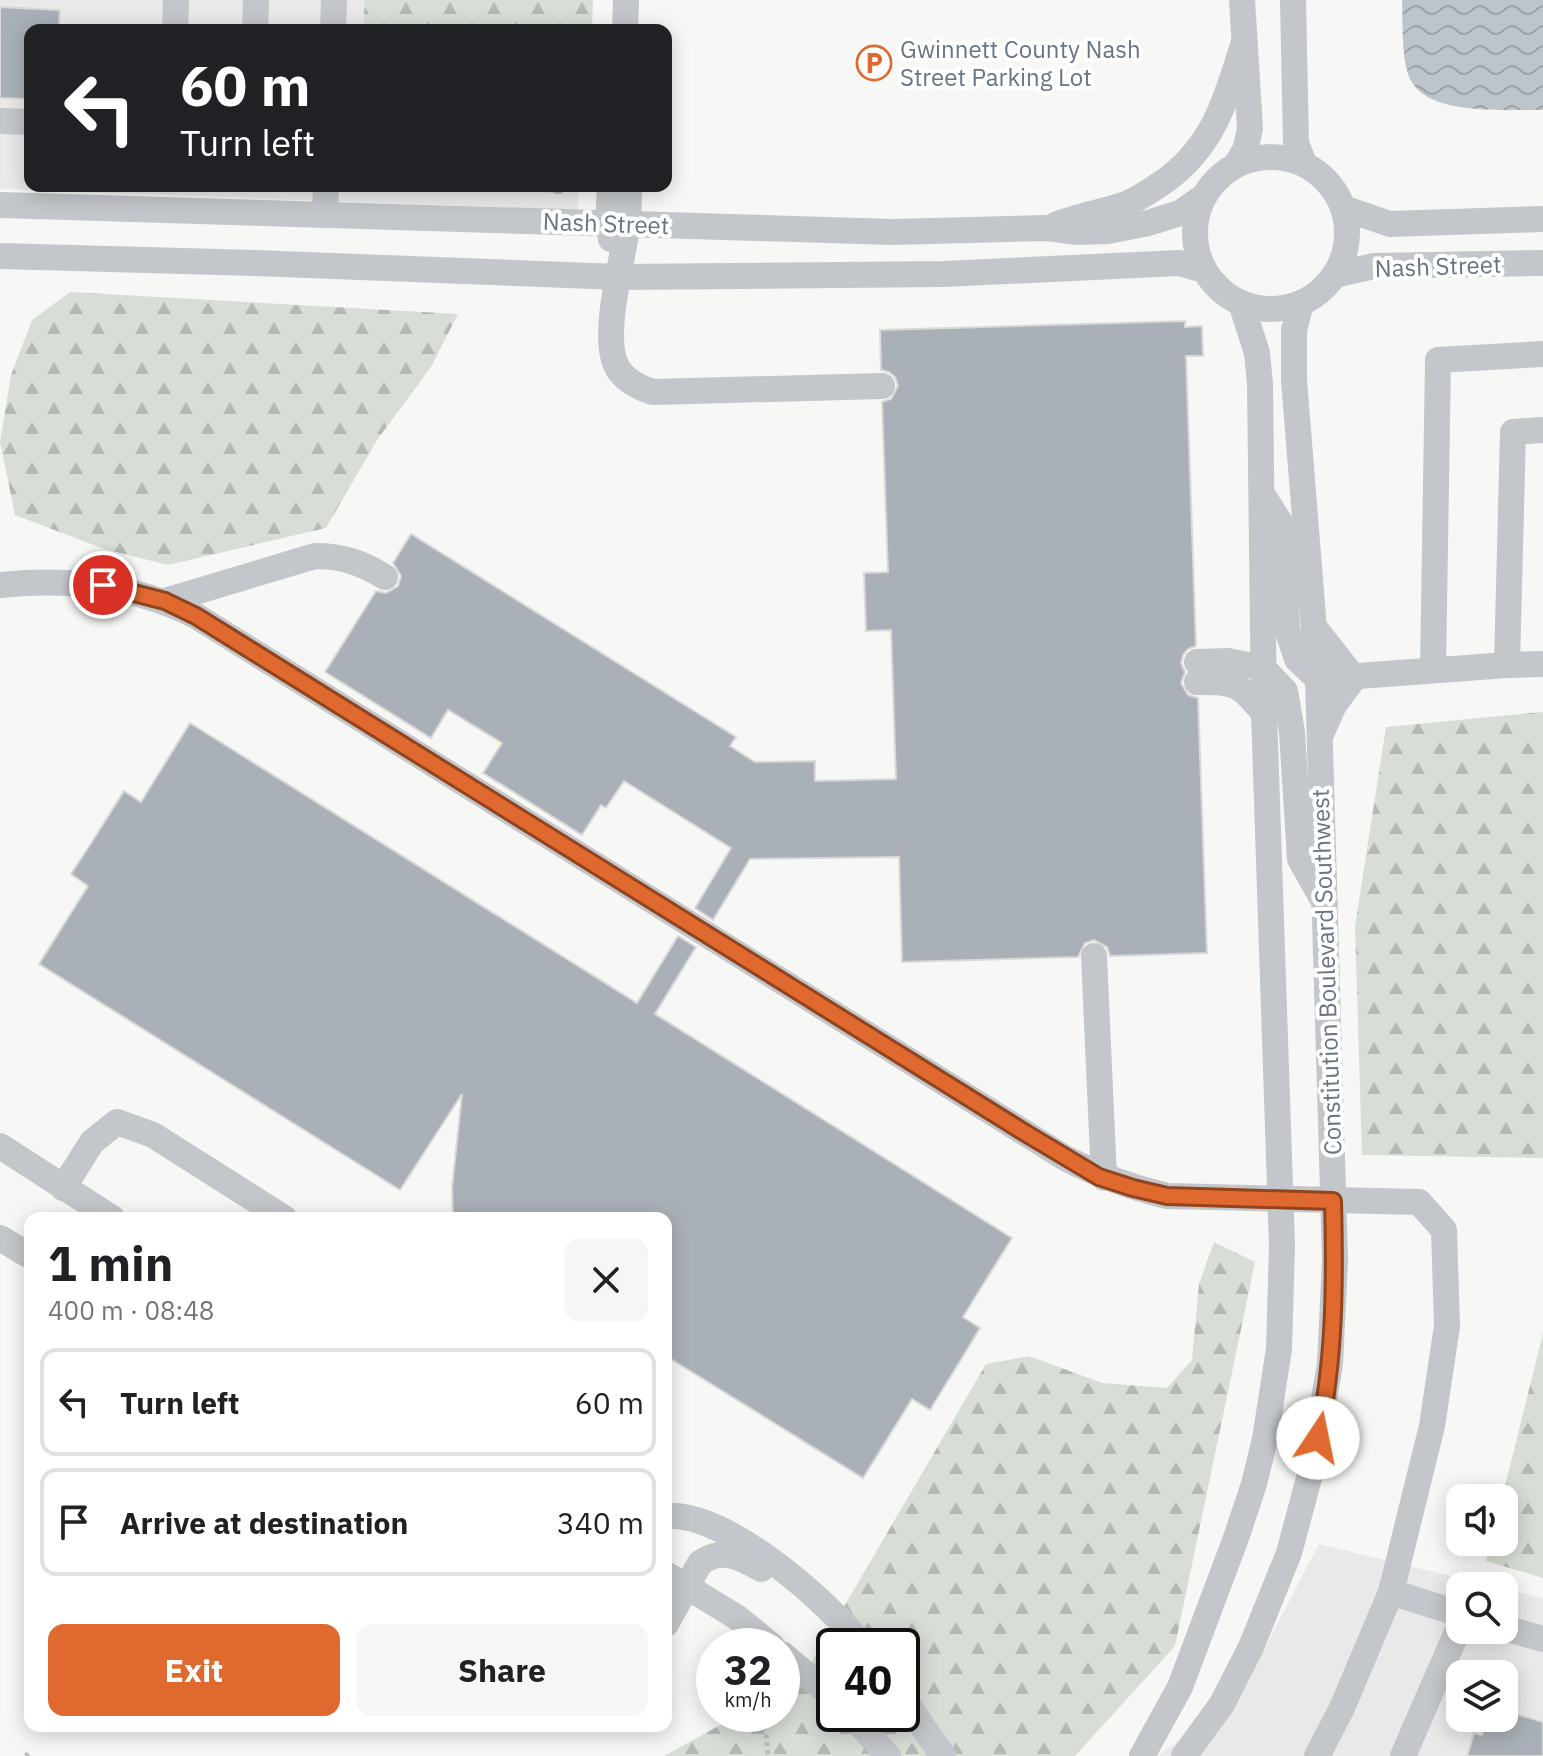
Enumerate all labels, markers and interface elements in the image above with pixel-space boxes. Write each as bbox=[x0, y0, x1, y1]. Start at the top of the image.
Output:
place label: Gwinnett County Nash Street Parking Lot bbox=[900, 33, 1141, 93]
parking icon: Gwinnett County Nash Street Parking Lot bbox=[855, 44, 893, 82]
text: 60 m bbox=[180, 49, 310, 121]
icon: left bbox=[48, 56, 152, 160]
text: Turn left bbox=[180, 119, 315, 166]
street label: Nash Street bbox=[542, 205, 670, 241]
street label: Nash Street bbox=[1374, 248, 1502, 284]
pin bbox=[69, 551, 137, 619]
icon: arrive bbox=[81, 563, 125, 607]
street label: Constitution Boulevard Southwest bbox=[1304, 788, 1348, 1156]
text: 1 min bbox=[48, 1232, 173, 1294]
button: close bbox=[564, 1238, 648, 1322]
text: 400 m · 08:48 bbox=[48, 1293, 214, 1327]
icon: left bbox=[52, 1380, 96, 1424]
text: Turn left bbox=[120, 1383, 239, 1422]
text: 60 m bbox=[575, 1383, 644, 1422]
position arrow bbox=[1276, 1396, 1360, 1480]
map controls bbox=[1446, 1484, 1518, 1732]
button: sound bbox=[1446, 1484, 1518, 1556]
icon: arrive bbox=[52, 1500, 96, 1544]
text: Arrive at destination bbox=[120, 1503, 408, 1542]
text: 340 m bbox=[557, 1503, 644, 1542]
button: search bbox=[1446, 1572, 1518, 1644]
button: Exit bbox=[48, 1624, 340, 1716]
button: Share bbox=[356, 1624, 648, 1716]
speed limit sign: 40 bbox=[816, 1628, 920, 1732]
text: 32 bbox=[724, 1644, 772, 1696]
button: layers bbox=[1446, 1660, 1518, 1732]
text: km/h bbox=[724, 1686, 772, 1713]

